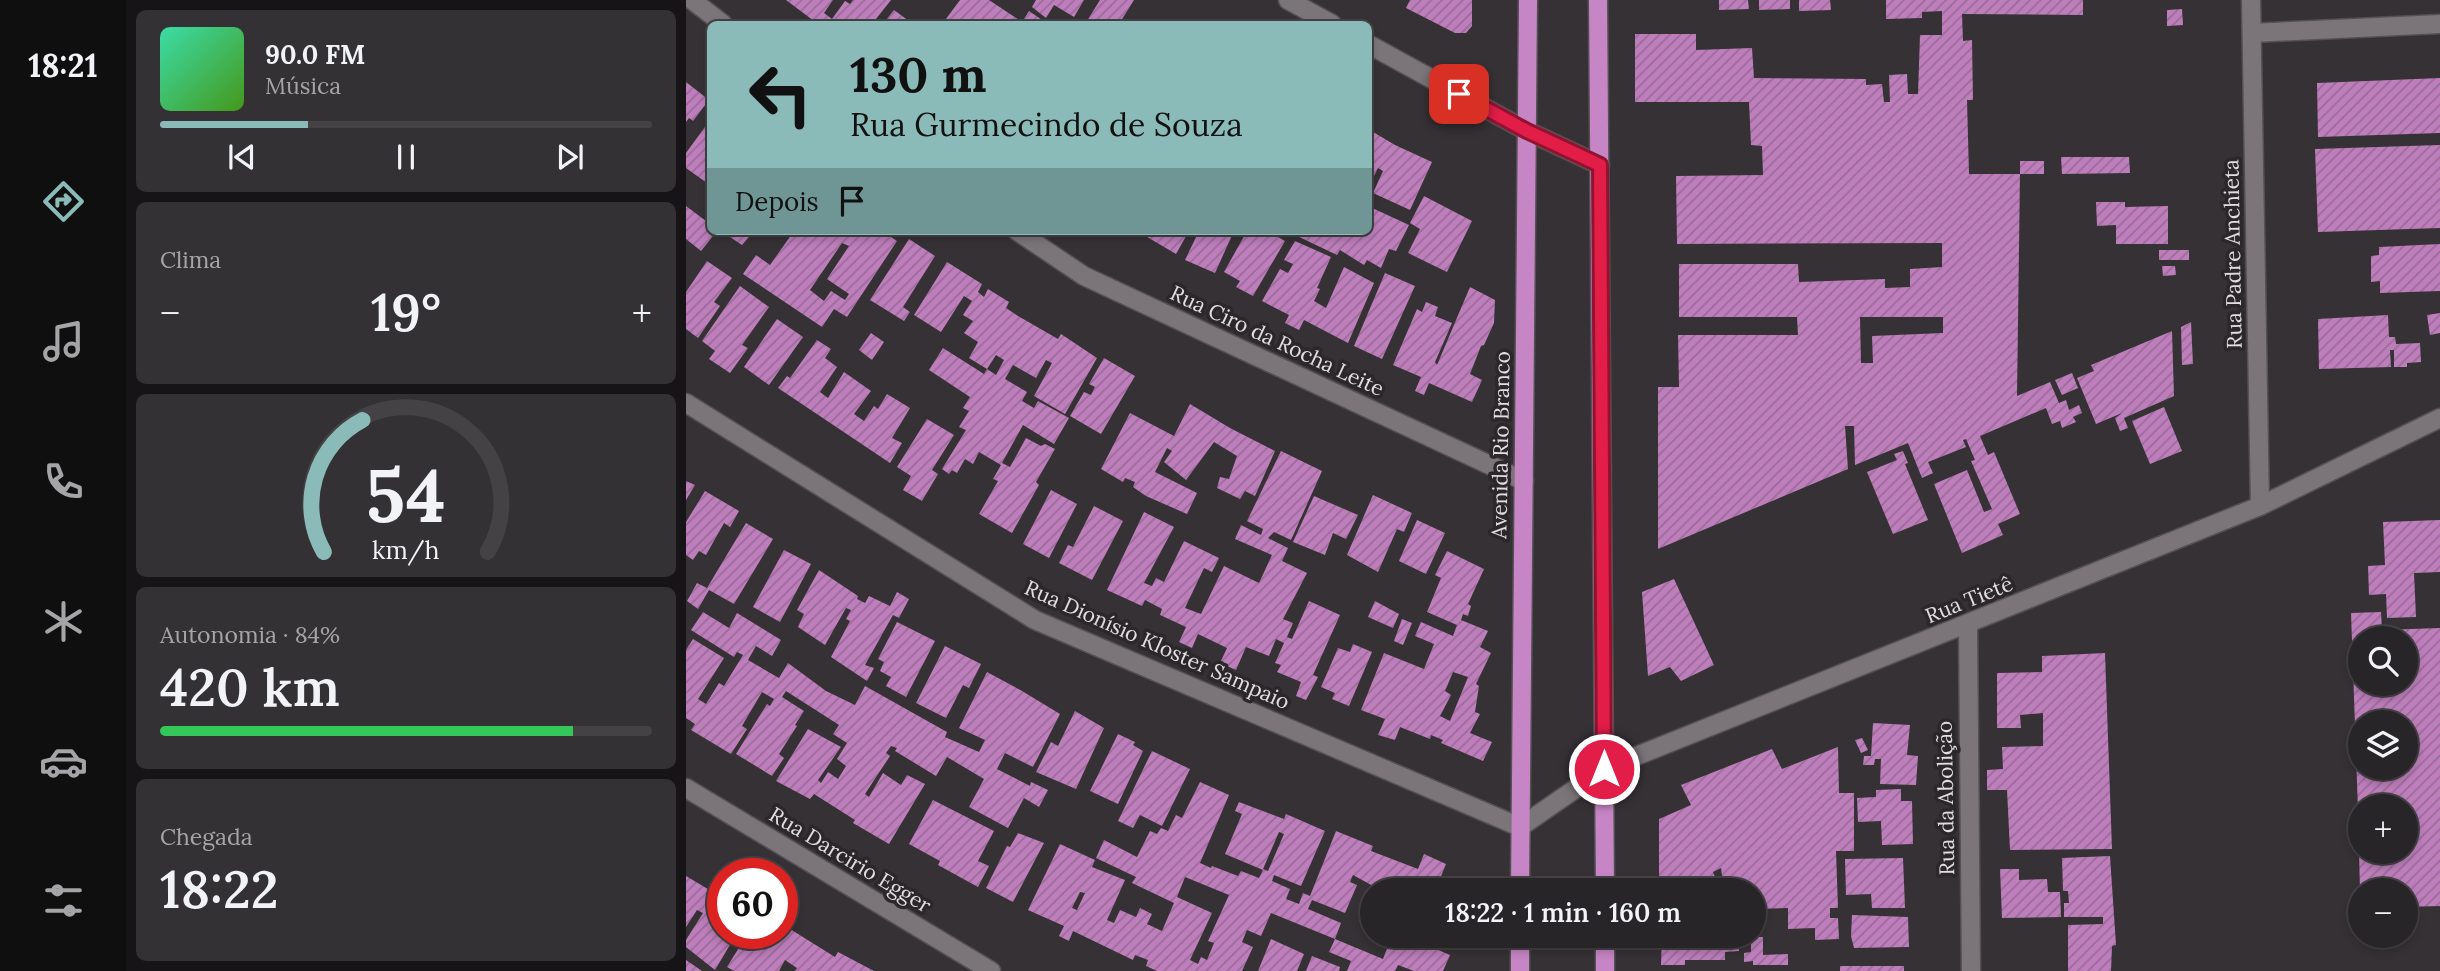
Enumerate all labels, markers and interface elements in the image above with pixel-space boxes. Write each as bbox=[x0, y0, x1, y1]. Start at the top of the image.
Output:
text: 90.0 FM bbox=[265, 38, 365, 71]
text: 130 m bbox=[850, 43, 986, 105]
text: 18:21 bbox=[28, 45, 98, 86]
icon: left bbox=[735, 49, 826, 140]
pin bbox=[1429, 64, 1489, 124]
text: Música bbox=[265, 71, 341, 100]
icon: arrive bbox=[1440, 75, 1478, 113]
text: Rua Gurmecindo de Souza bbox=[850, 104, 1243, 145]
icon: previous bbox=[223, 138, 261, 176]
icon: pause bbox=[387, 138, 425, 176]
icon: next bbox=[551, 138, 589, 176]
street label: Rua Padre Anchieta bbox=[2217, 159, 2248, 349]
icon: directions bbox=[39, 177, 88, 226]
icon: arrive bbox=[833, 182, 871, 220]
text: Depois bbox=[735, 185, 819, 218]
text: Clima bbox=[160, 245, 221, 274]
text: 19° bbox=[371, 279, 441, 345]
street label: Rua Ciro da Rocha Leite bbox=[1166, 279, 1389, 402]
text: − bbox=[160, 289, 180, 337]
text: + bbox=[632, 289, 652, 337]
icon: music bbox=[39, 317, 88, 366]
street label: Avenida Rio Branco bbox=[1485, 351, 1516, 540]
text: 54 bbox=[366, 449, 446, 542]
icon: phone bbox=[39, 457, 88, 506]
text: km/h bbox=[372, 533, 440, 565]
street label: Rua Tietê bbox=[1921, 570, 2017, 629]
street label: Rua Dionísio Kloster Sampaio bbox=[1020, 574, 1294, 715]
icon: climate bbox=[39, 597, 88, 646]
text: Autonomia · 84% bbox=[160, 620, 340, 649]
map controls bbox=[2348, 626, 2418, 948]
button: search bbox=[2348, 626, 2418, 696]
text: 420 km bbox=[160, 654, 340, 720]
button: layers bbox=[2348, 710, 2418, 780]
street label: Rua da Abolição bbox=[1931, 721, 1960, 875]
position arrow bbox=[1567, 732, 1641, 806]
icon: car bbox=[39, 737, 88, 786]
button: + bbox=[2348, 794, 2418, 864]
street label: Rua Darcirio Egger bbox=[765, 801, 936, 918]
text: Chegada bbox=[160, 822, 253, 851]
text: 18:22 bbox=[160, 856, 279, 922]
speed limit sign: 60 bbox=[707, 858, 798, 949]
icon: filters bbox=[39, 876, 88, 925]
button: − bbox=[2348, 878, 2418, 948]
text: 18:22 · 1 min · 160 m bbox=[1445, 896, 1681, 929]

